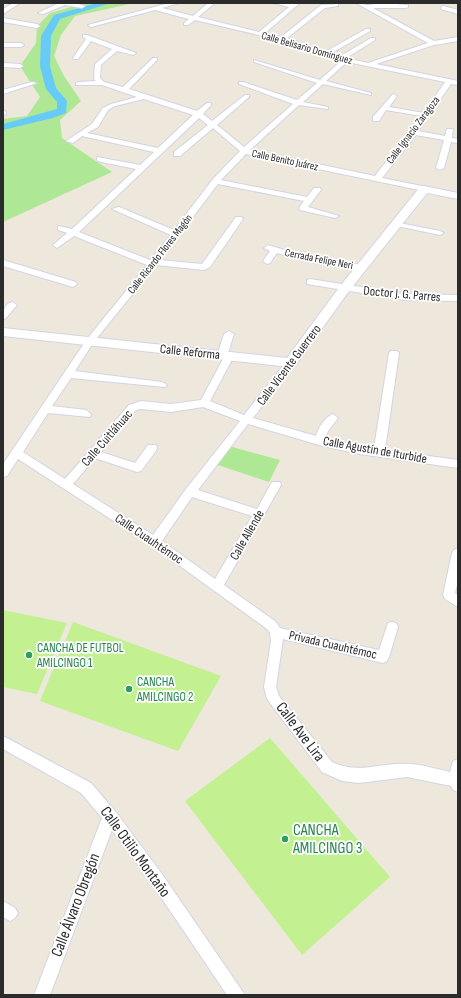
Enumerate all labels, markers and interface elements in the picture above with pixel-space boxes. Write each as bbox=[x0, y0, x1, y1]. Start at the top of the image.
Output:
street label: Calle Belisario Domínguez bbox=[260, 29, 354, 67]
street label: Calle Ignacio Zaragoza bbox=[383, 94, 443, 166]
street label: Calle Benito Juárez bbox=[251, 147, 320, 173]
street label: Calle Ricardo Flores Magón bbox=[125, 211, 195, 296]
street label: Cerrada Felipe Neri bbox=[284, 246, 354, 272]
street label: Doctor J. G. Parres bbox=[363, 283, 442, 305]
street label: Calle Vicente Guerrero bbox=[253, 321, 325, 409]
street label: Calle Reforma bbox=[159, 341, 221, 363]
street label: Calle Cuitláhuac bbox=[78, 406, 136, 470]
street label: Calle Agustín de Iturbide bbox=[322, 433, 428, 467]
street label: Calle Allende bbox=[226, 507, 268, 563]
street label: Calle Cuauhtémoc bbox=[112, 510, 186, 568]
street label: Privada Cuauhtémoc bbox=[287, 627, 379, 663]
place label: CANCHA DE FUTBOL AMILCINGO 1 bbox=[36, 640, 124, 671]
marker: CANCHA DE FUTBOL AMILCINGO 1 bbox=[24, 650, 34, 660]
place label: CANCHA AMILCINGO 2 bbox=[136, 674, 193, 705]
marker: CANCHA AMILCINGO 2 bbox=[124, 684, 134, 694]
street label: Calle Ave Lira bbox=[271, 698, 329, 766]
street label: Calle Otilio Montaño bbox=[96, 803, 174, 901]
place label: CANCHA AMILCINGO 3 bbox=[292, 821, 363, 858]
marker: CANCHA AMILCINGO 3 bbox=[280, 834, 290, 844]
street label: Calle Álvaro Obregón bbox=[48, 851, 104, 959]

